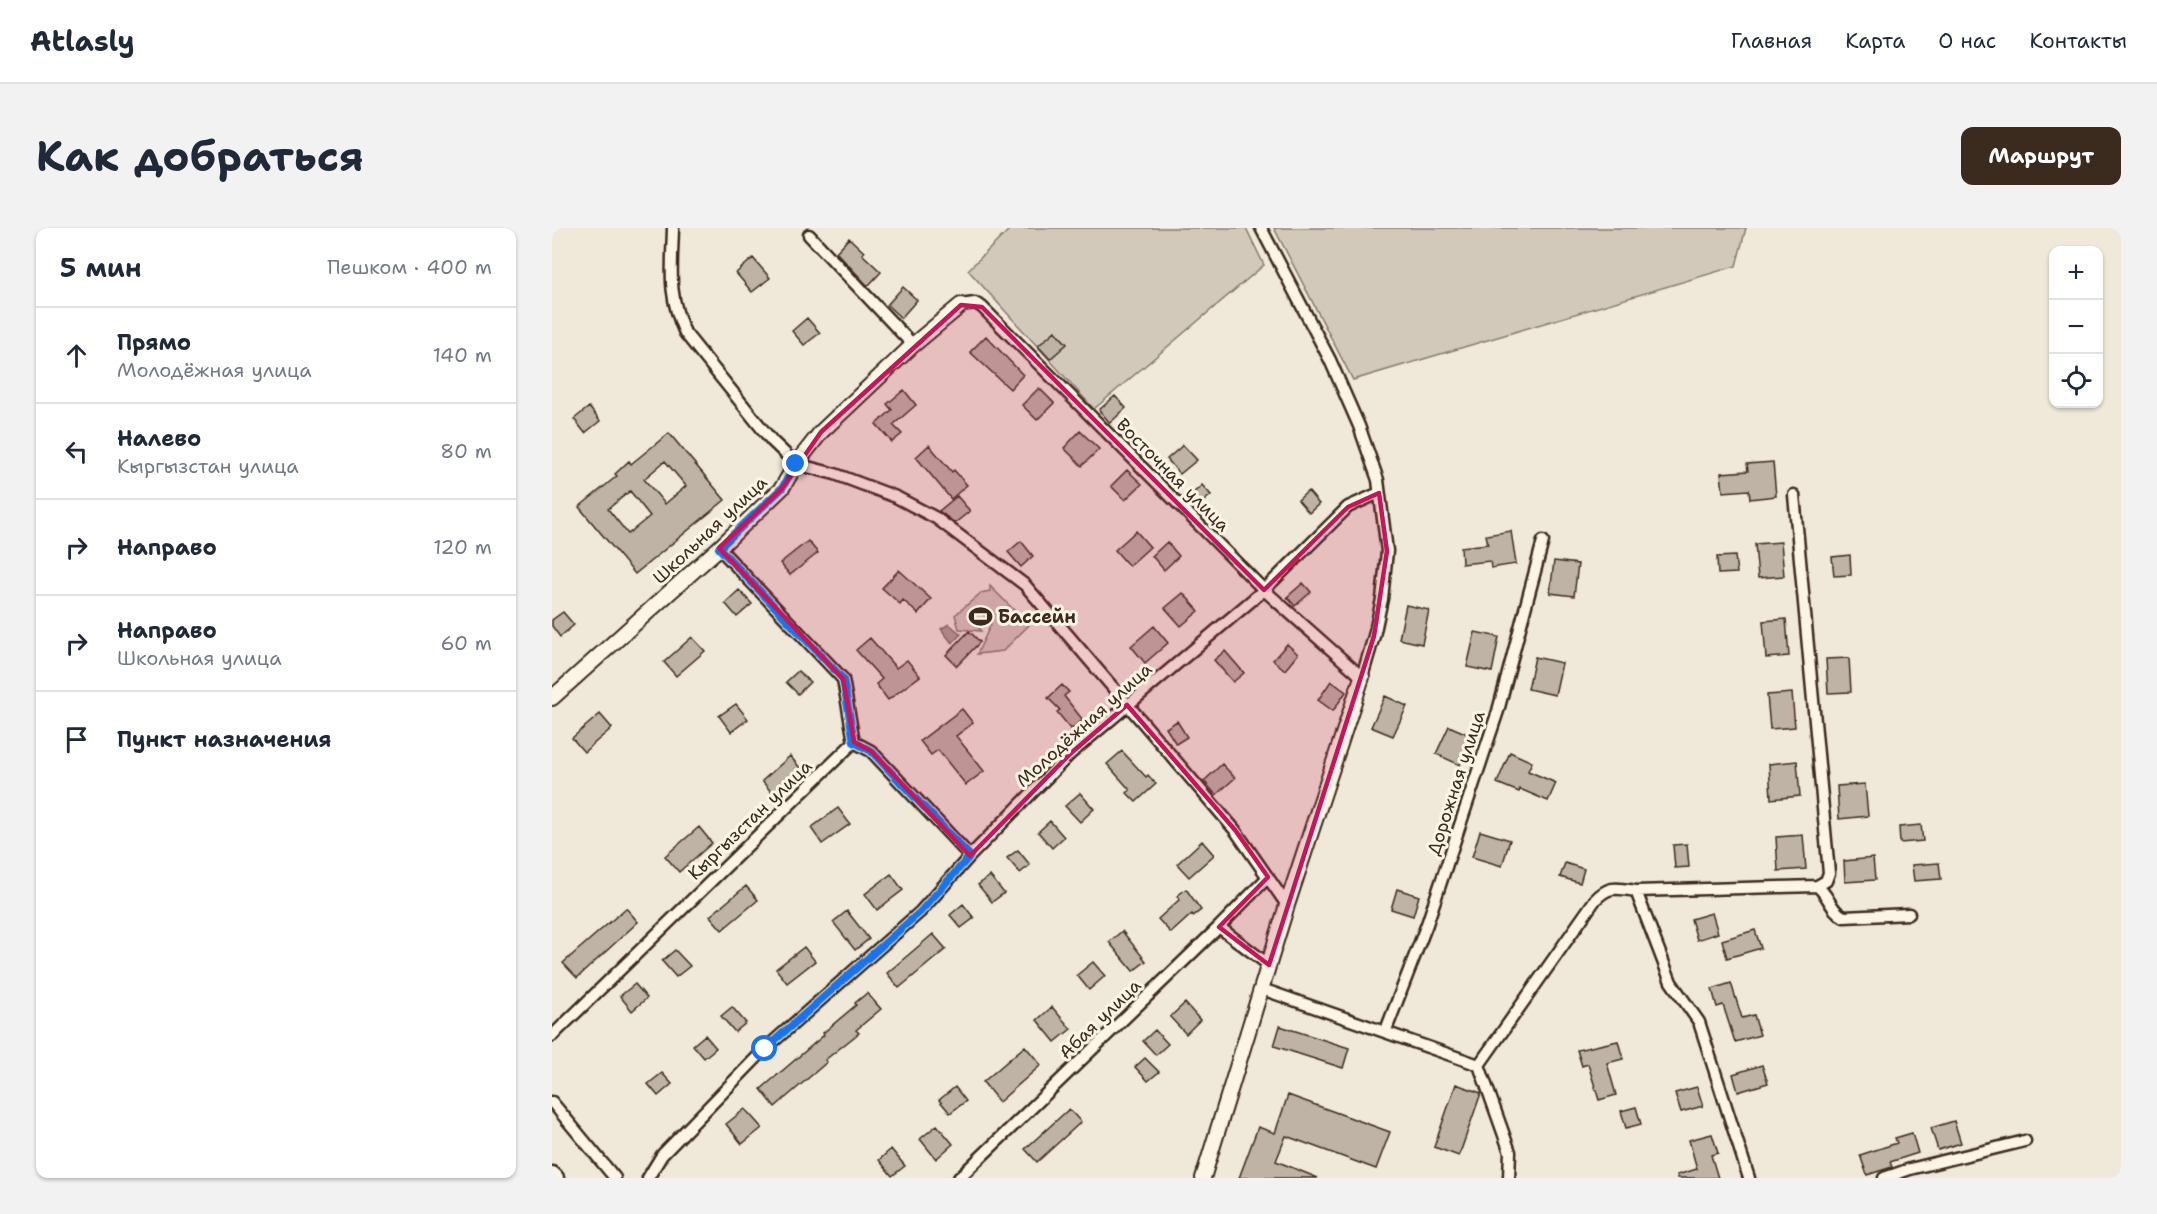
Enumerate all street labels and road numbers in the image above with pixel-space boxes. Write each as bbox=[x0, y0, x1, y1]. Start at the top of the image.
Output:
street label: Восточная улица bbox=[1111, 413, 1235, 537]
street label: Школьная улица bbox=[648, 471, 772, 589]
street label: Молодёжная улица bbox=[1011, 657, 1157, 793]
street label: Дорожная улица bbox=[1421, 708, 1491, 858]
street label: Кыргызстан улица bbox=[683, 755, 817, 885]
street label: Абая улица bbox=[1054, 974, 1146, 1064]

